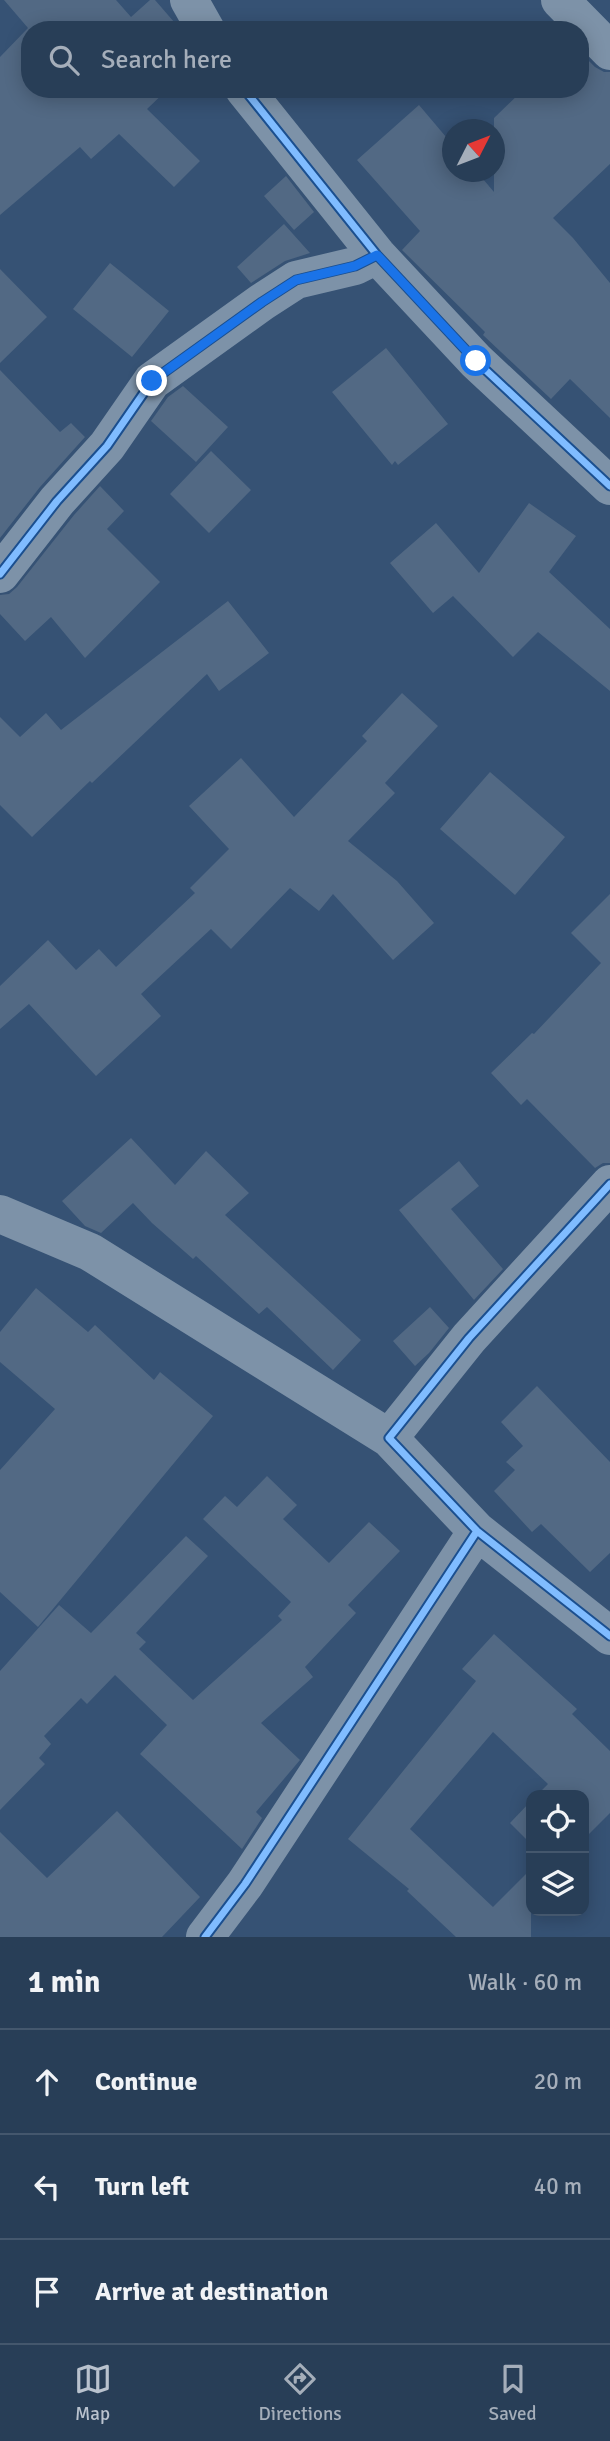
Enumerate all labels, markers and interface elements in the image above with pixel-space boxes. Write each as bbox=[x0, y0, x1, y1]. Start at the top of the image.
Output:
search box bbox=[21, 21, 589, 98]
icon: search bbox=[45, 41, 83, 79]
text: Search here bbox=[101, 44, 232, 76]
north arrow bbox=[442, 119, 505, 182]
route start bbox=[460, 345, 491, 376]
route end bbox=[136, 365, 167, 396]
map controls bbox=[526, 1790, 589, 1916]
button: locate bbox=[526, 1790, 589, 1853]
button: layers bbox=[526, 1853, 589, 1916]
text: 1 min bbox=[28, 1964, 100, 2001]
text: Walk · 60 m bbox=[468, 1968, 582, 1997]
icon: ahead bbox=[28, 2063, 66, 2101]
text: Continue bbox=[95, 2066, 197, 2098]
text: 20 m bbox=[534, 2067, 582, 2096]
icon: left bbox=[28, 2168, 66, 2206]
text: Turn left bbox=[95, 2171, 189, 2203]
text: 40 m bbox=[534, 2172, 582, 2201]
icon: arrive bbox=[28, 2273, 66, 2311]
text: Arrive at destination bbox=[95, 2276, 328, 2308]
tab: Map bbox=[74, 2360, 112, 2426]
tab: Directions bbox=[259, 2360, 342, 2426]
tab: Saved bbox=[489, 2360, 536, 2426]

